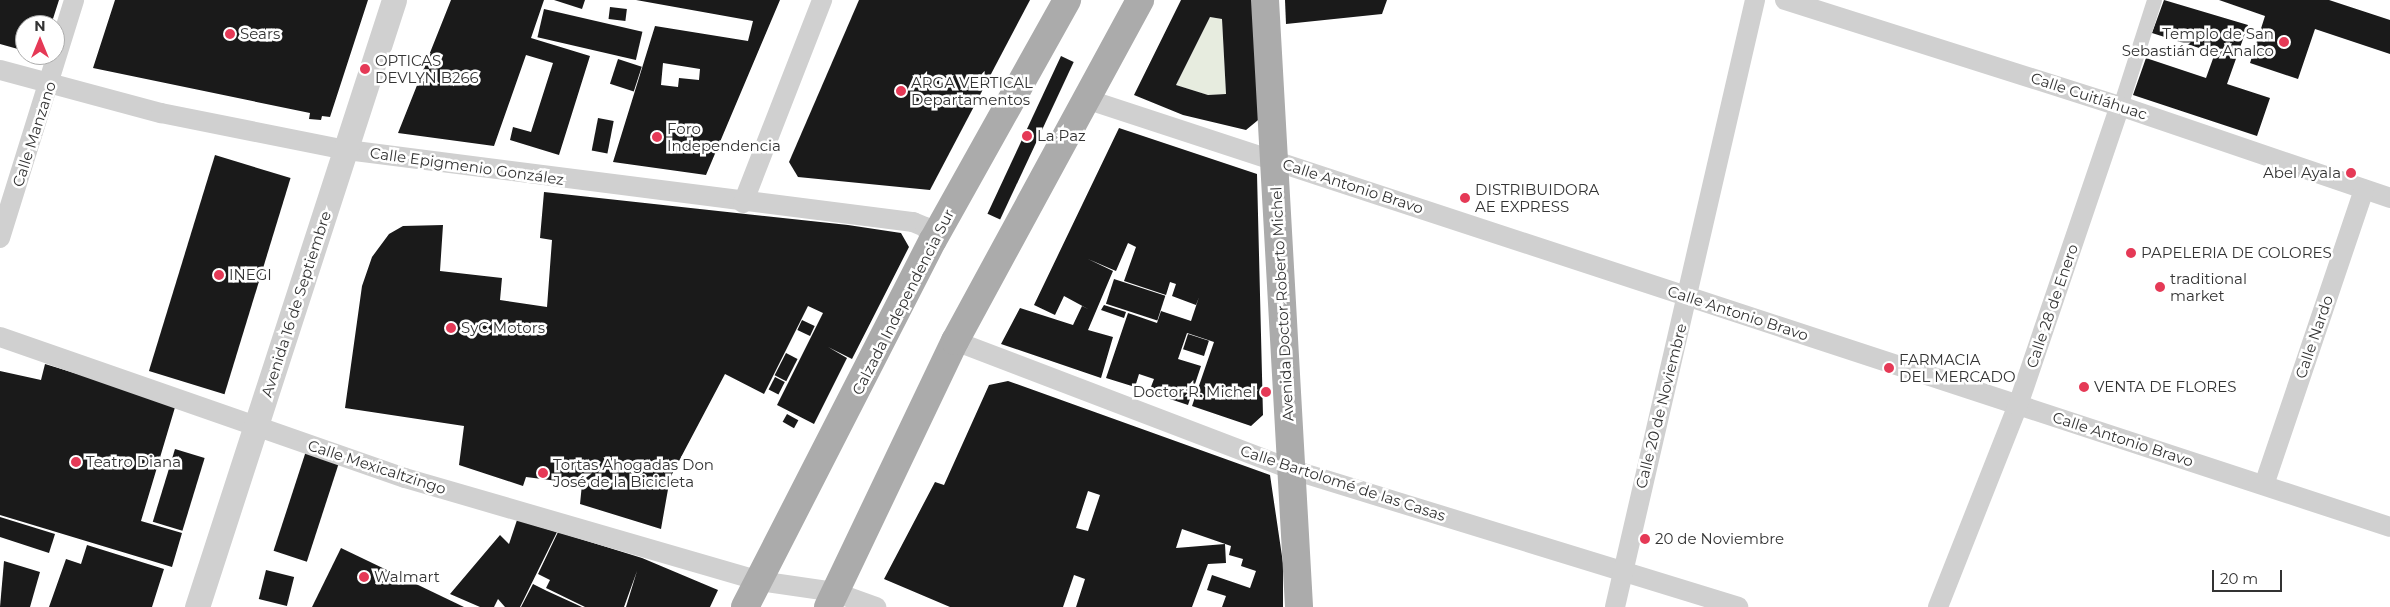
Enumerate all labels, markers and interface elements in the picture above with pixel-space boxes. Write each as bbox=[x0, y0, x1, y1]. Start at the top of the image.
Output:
north arrow bbox=[15, 15, 65, 65]
text: N bbox=[34, 17, 46, 35]
place label: Templo de San Sebastián de Analco bbox=[2122, 24, 2274, 59]
place label: Sears bbox=[240, 25, 280, 43]
marker: Sears bbox=[224, 28, 236, 40]
marker: Templo de San Sebastián de Analco bbox=[2278, 36, 2290, 48]
place label: OPTICAS DEVLYN B266 bbox=[375, 51, 479, 86]
marker: OPTICAS DEVLYN B266 bbox=[359, 63, 371, 75]
street label: Calle Cuitláhuac bbox=[2029, 69, 2149, 123]
place label: ARGA VERTICAL Departamentos bbox=[911, 73, 1033, 108]
street label: Calle Manzano bbox=[8, 79, 60, 189]
marker: ARGA VERTICAL Departamentos bbox=[895, 85, 907, 97]
place label: Foro Independencia bbox=[667, 119, 781, 154]
place label: La Paz bbox=[1037, 127, 1086, 145]
marker: La Paz bbox=[1021, 130, 1033, 142]
marker: Foro Independencia bbox=[651, 131, 663, 143]
street label: Calle Epigmenio González bbox=[369, 143, 565, 189]
street label: Calle Antonio Bravo bbox=[1280, 155, 1426, 217]
place label: Abel Ayala bbox=[2263, 164, 2341, 182]
marker: Abel Ayala bbox=[2345, 167, 2357, 179]
place label: DISTRIBUIDORA AE EXPRESS bbox=[1475, 180, 1599, 215]
street label: Avenida Doctor Roberto Michel bbox=[1267, 186, 1297, 422]
marker: DISTRIBUIDORA AE EXPRESS bbox=[1459, 192, 1471, 204]
street label: Calzada Independencia Sur bbox=[848, 206, 958, 398]
street label: Avenida 16 de Septiembre bbox=[257, 209, 335, 399]
street label: Calle 28 de Enero bbox=[2022, 242, 2082, 370]
place label: PAPELERIA DE COLORES bbox=[2141, 244, 2332, 262]
marker: PAPELERIA DE COLORES bbox=[2125, 247, 2137, 259]
place label: INEGI bbox=[229, 266, 272, 284]
marker: INEGI bbox=[213, 269, 225, 281]
place label: traditional market bbox=[2170, 269, 2247, 304]
marker: traditional market bbox=[2154, 281, 2166, 293]
street label: Calle Antonio Bravo bbox=[1665, 282, 1811, 344]
street label: Calle Nardo bbox=[2291, 293, 2337, 381]
place label: SyC Motors bbox=[461, 319, 545, 337]
marker: SyC Motors bbox=[445, 322, 457, 334]
street label: Calle 20 de Noviembre bbox=[1632, 322, 1690, 490]
place label: FARMACIA DEL MERCADO bbox=[1899, 350, 2015, 385]
marker: FARMACIA DEL MERCADO bbox=[1883, 362, 1895, 374]
place label: VENTA DE FLORES bbox=[2094, 378, 2236, 396]
marker: VENTA DE FLORES bbox=[2078, 381, 2090, 393]
place label: Doctor R. Michel bbox=[1133, 383, 1256, 401]
marker: Doctor R. Michel bbox=[1260, 386, 1272, 398]
street label: Calle Antonio Bravo bbox=[2050, 408, 2196, 470]
street label: Calle Mexicaltzingo bbox=[306, 436, 448, 498]
street label: Calle Bartolomé de las Casas bbox=[1238, 441, 1448, 525]
place label: Teatro Diana bbox=[86, 453, 181, 471]
place label: Tortas Ahogadas Don José de la Bicicleta bbox=[553, 455, 714, 490]
marker: Teatro Diana bbox=[70, 456, 82, 468]
marker: Tortas Ahogadas Don José de la Bicicleta bbox=[537, 467, 549, 479]
place label: 20 de Noviembre bbox=[1655, 530, 1784, 548]
marker: 20 de Noviembre bbox=[1639, 533, 1651, 545]
scale bar bbox=[2215, 560, 2285, 592]
place label: Walmart bbox=[374, 568, 440, 586]
text: 20 m bbox=[2220, 569, 2258, 588]
marker: Walmart bbox=[358, 571, 370, 583]

